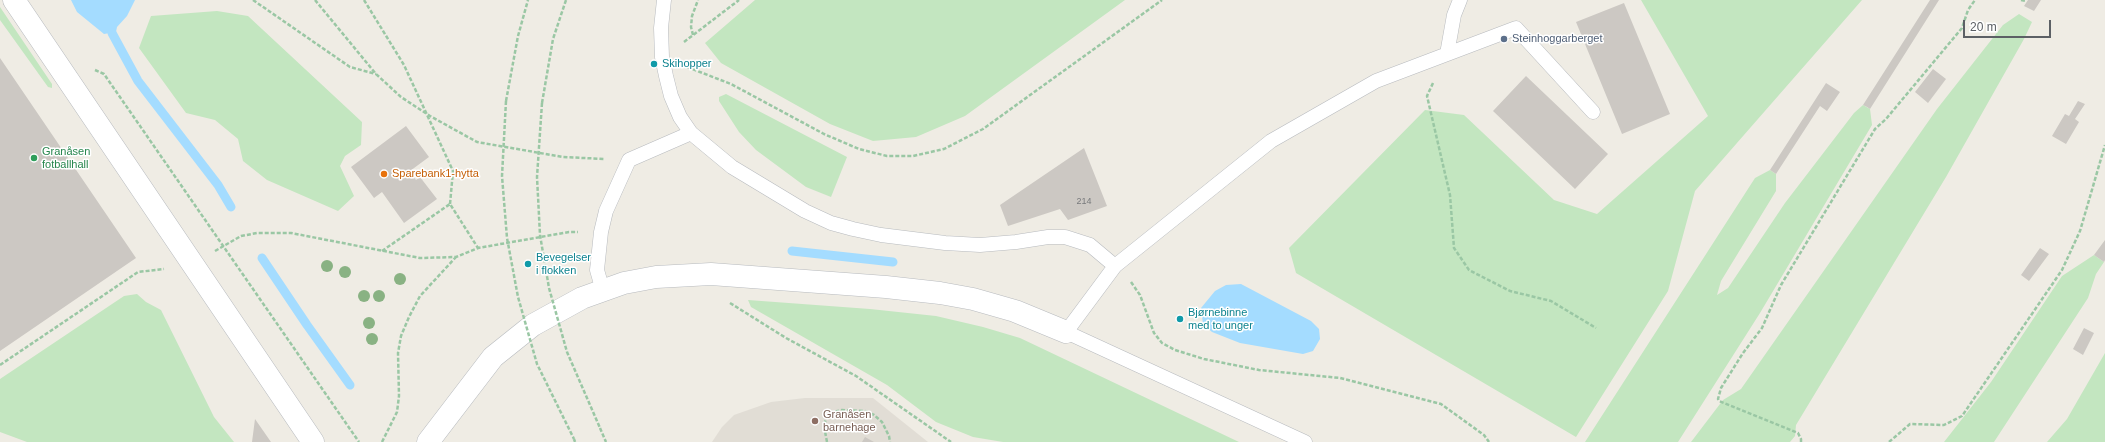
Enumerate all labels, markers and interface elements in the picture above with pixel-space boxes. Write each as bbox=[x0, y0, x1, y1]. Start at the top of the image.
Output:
scale bar bbox=[1965, 12, 2053, 38]
text: 20 m bbox=[1970, 20, 1997, 34]
place label: Steinhoggarberget bbox=[1512, 32, 1603, 46]
marker: Steinhoggarberget bbox=[1499, 34, 1509, 44]
place label: Skihopper bbox=[662, 57, 712, 71]
marker: Skihopper bbox=[649, 59, 659, 69]
place label: Granåsen fotballhall bbox=[42, 145, 90, 171]
marker: Granåsen fotballhall bbox=[29, 153, 39, 163]
place label: Sparebank1-hytta bbox=[392, 167, 479, 181]
marker: Sparebank1-hytta bbox=[379, 169, 389, 179]
house number: 214 bbox=[1076, 197, 1092, 207]
place label: Bevegelser i flokken bbox=[536, 251, 591, 277]
marker: Bevegelser i flokken bbox=[523, 259, 533, 269]
place label: Bjørnebinne med to unger bbox=[1188, 306, 1253, 332]
marker: Bjørnebinne med to unger bbox=[1175, 314, 1185, 324]
place label: Granåsen barnehage bbox=[823, 408, 876, 434]
marker: Granåsen barnehage bbox=[810, 416, 820, 426]

